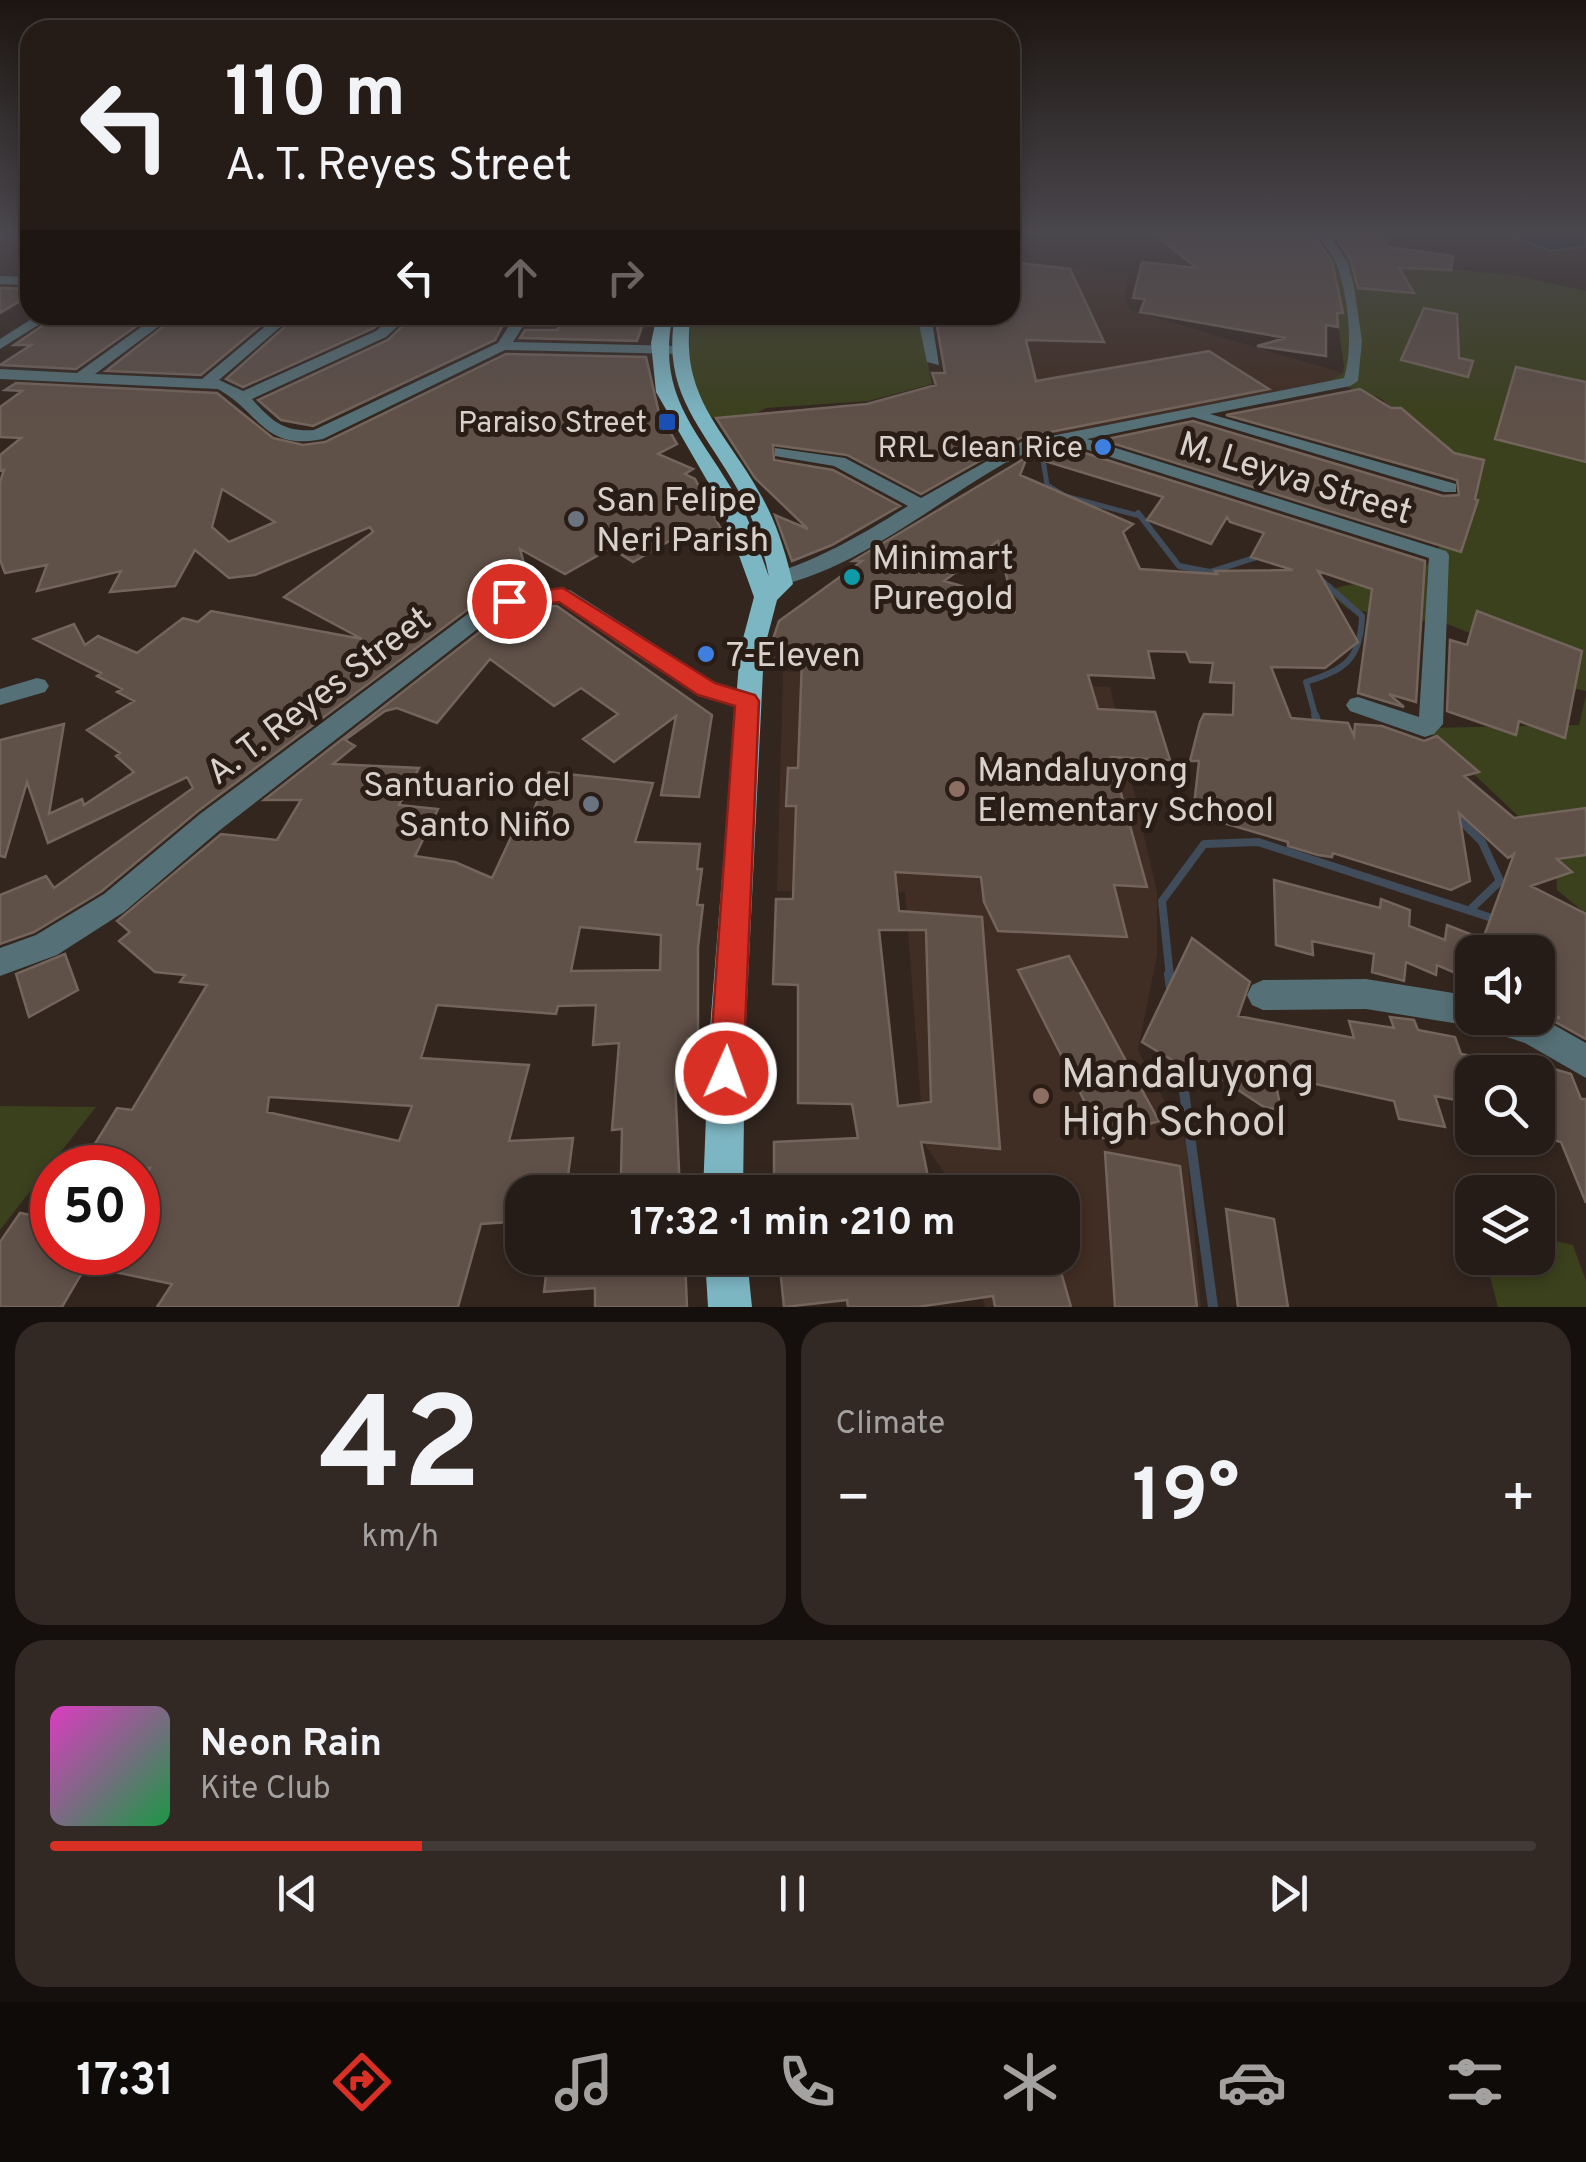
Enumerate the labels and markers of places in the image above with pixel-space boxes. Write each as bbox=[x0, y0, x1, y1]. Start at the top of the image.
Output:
place label: Paraiso Street bbox=[458, 406, 647, 443]
marker: Paraiso Street bbox=[656, 411, 678, 433]
place label: RRL Clean Rice bbox=[878, 431, 1083, 468]
marker: RRL Clean Rice bbox=[1092, 436, 1114, 458]
place label: San Felipe Neri Parish bbox=[596, 480, 769, 564]
marker: San Felipe Neri Parish bbox=[565, 508, 587, 530]
place label: Minimart Puregold bbox=[872, 538, 1014, 622]
pin bbox=[467, 559, 552, 644]
marker: Minimart Puregold bbox=[841, 566, 863, 588]
place label: 7-Eleven bbox=[726, 635, 861, 679]
marker: 7-Eleven bbox=[695, 643, 717, 665]
place label: Mandaluyong Elementary School bbox=[977, 750, 1274, 834]
place label: Santuario del Santo Niño bbox=[363, 765, 571, 849]
marker: Mandaluyong Elementary School bbox=[946, 778, 968, 800]
marker: Santuario del Santo Niño bbox=[580, 793, 602, 815]
place label: Mandaluyong High School bbox=[1061, 1050, 1314, 1151]
marker: Mandaluyong High School bbox=[1030, 1085, 1052, 1107]

